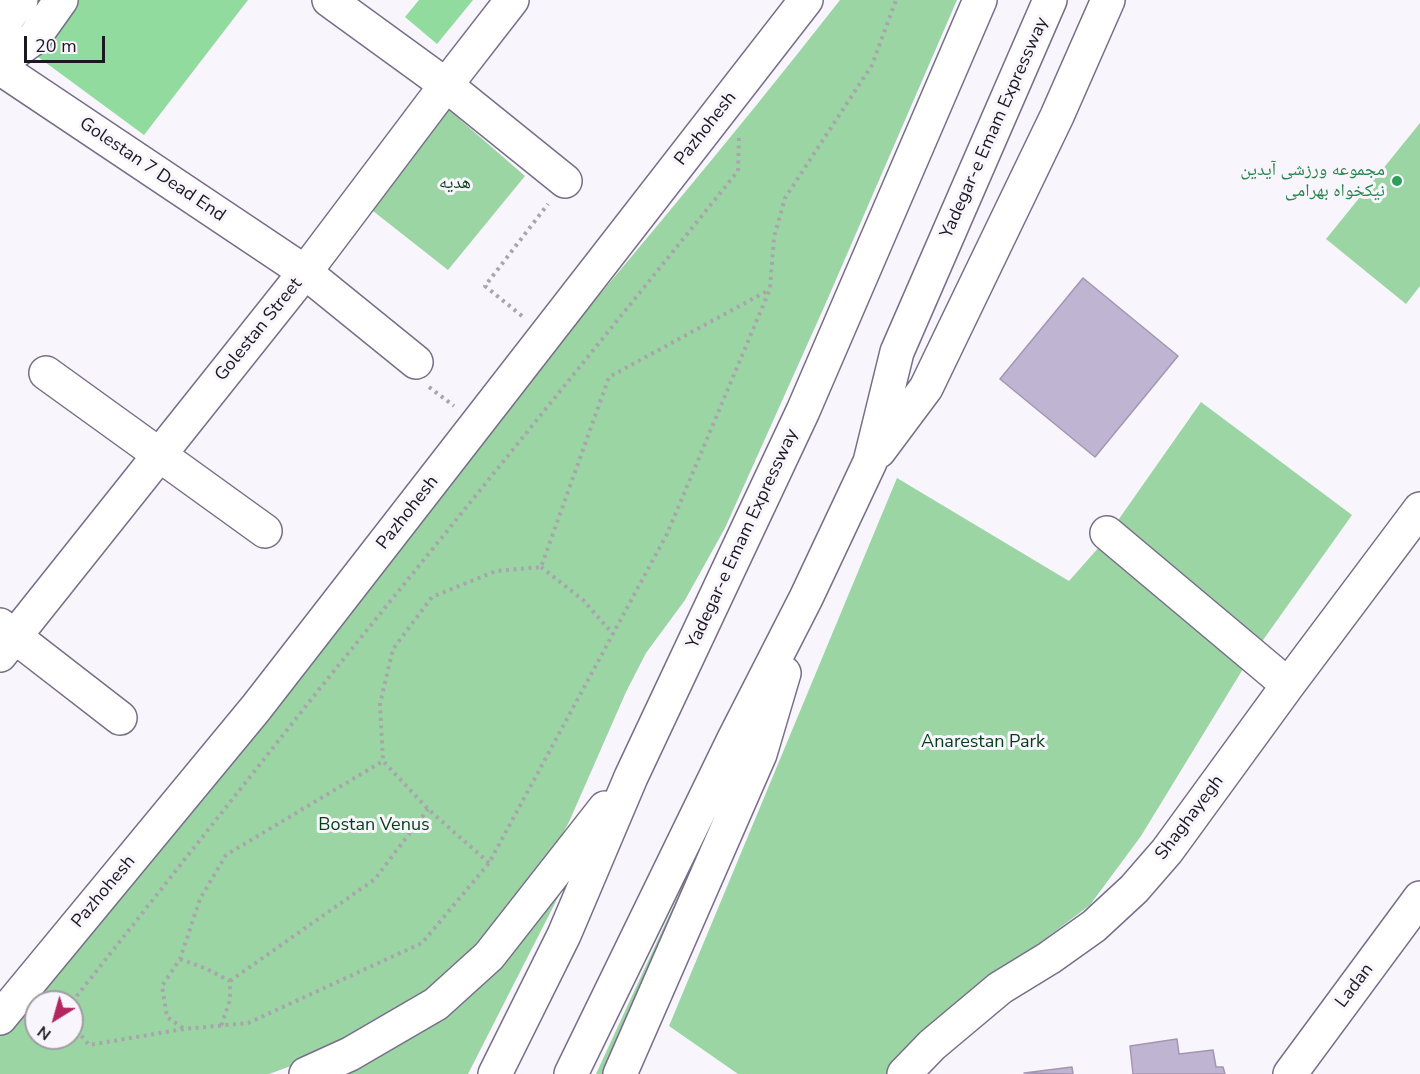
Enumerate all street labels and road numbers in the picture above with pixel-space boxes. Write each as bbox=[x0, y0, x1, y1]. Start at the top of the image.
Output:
street label: Yadegar-e Emam Expressway bbox=[936, 14, 1054, 242]
street label: Pazhohesh bbox=[670, 88, 742, 170]
street label: Golestan 7 Dead End bbox=[75, 113, 229, 227]
street label: Golestan Street bbox=[211, 274, 307, 386]
street label: Yadegar-e Emam Expressway bbox=[683, 426, 803, 652]
street label: Pazhohesh bbox=[372, 472, 444, 554]
street label: Shaghayegh bbox=[1151, 771, 1229, 865]
street label: Pazhohesh bbox=[68, 851, 140, 933]
street label: Ladan bbox=[1331, 960, 1379, 1012]

